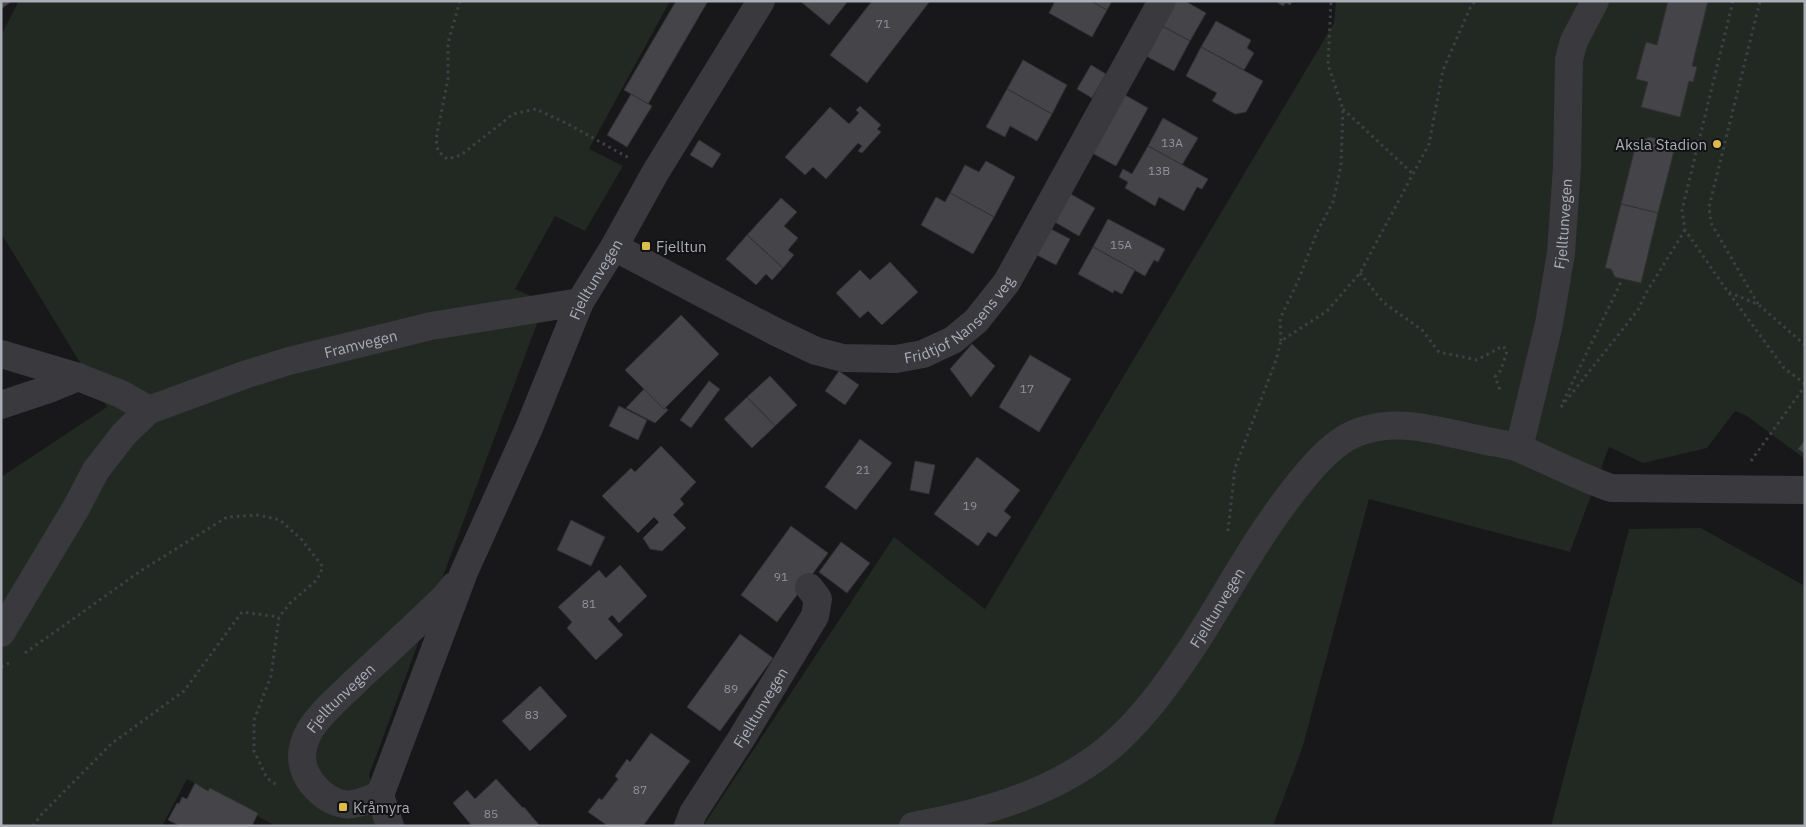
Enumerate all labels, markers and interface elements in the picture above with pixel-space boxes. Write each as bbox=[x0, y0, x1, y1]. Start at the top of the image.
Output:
house number: 71 bbox=[876, 16, 890, 31]
house number: 13A bbox=[1161, 135, 1183, 150]
place label: Aksla Stadion bbox=[1615, 135, 1707, 154]
marker: Aksla Stadion bbox=[1711, 138, 1723, 150]
house number: 13B bbox=[1148, 163, 1170, 178]
street label: Fjelltunvegen bbox=[1549, 178, 1576, 270]
street label: Fjelltunvegen bbox=[564, 236, 626, 322]
place label: Fjelltun bbox=[656, 237, 707, 256]
house number: 15A bbox=[1110, 237, 1132, 252]
marker: Fjelltun bbox=[640, 240, 652, 252]
street label: Fridtjof Nansens veg bbox=[902, 273, 1018, 367]
street label: Framvegen bbox=[322, 325, 399, 362]
house number: 17 bbox=[1020, 381, 1034, 396]
house number: 21 bbox=[856, 462, 870, 477]
house number: 19 bbox=[963, 498, 977, 513]
street label: Fjelltunvegen bbox=[1185, 564, 1249, 651]
house number: 91 bbox=[774, 569, 788, 584]
house number: 81 bbox=[582, 596, 596, 611]
street label: Fjelltunvegen bbox=[302, 659, 379, 736]
street label: Fjelltunvegen bbox=[728, 664, 792, 751]
house number: 89 bbox=[724, 681, 738, 696]
house number: 83 bbox=[525, 707, 539, 722]
house number: 87 bbox=[633, 782, 647, 797]
place label: Kråmyra bbox=[353, 798, 410, 817]
marker: Kråmyra bbox=[337, 801, 349, 813]
house number: 85 bbox=[484, 806, 498, 821]

